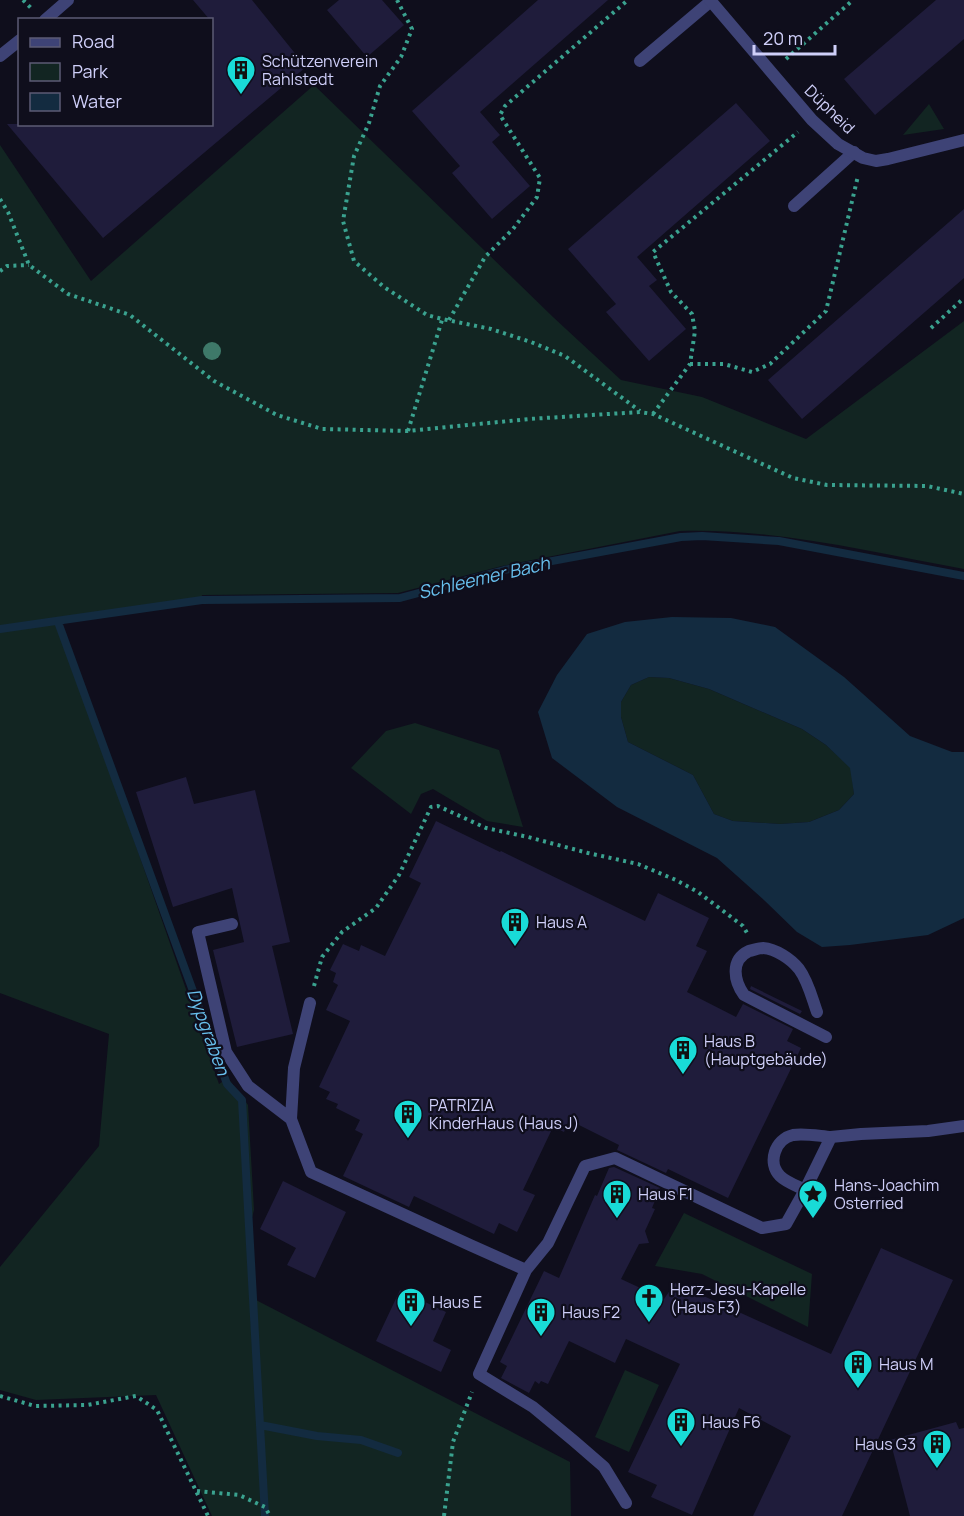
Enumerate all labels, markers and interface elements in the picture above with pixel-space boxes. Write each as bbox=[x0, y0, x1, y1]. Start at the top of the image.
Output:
legend bbox=[18, 18, 213, 126]
scale bar bbox=[754, 18, 835, 56]
text: 20 m bbox=[763, 26, 803, 50]
text: Road bbox=[72, 29, 115, 53]
place label: Schützenverein Rahlstedt bbox=[262, 50, 378, 90]
building icon: Schützenverein Rahlstedt bbox=[225, 54, 257, 96]
text: Park bbox=[72, 59, 109, 83]
street label: Düpheid bbox=[800, 80, 860, 138]
text: Water bbox=[72, 89, 122, 113]
water label: Schleemer Bach bbox=[416, 550, 553, 604]
building icon: Haus A bbox=[499, 906, 531, 948]
place label: Haus A bbox=[536, 911, 587, 933]
water label: Dypgraben bbox=[182, 985, 236, 1080]
place label: Haus B (Hauptgebäude) bbox=[704, 1030, 828, 1070]
building icon: Haus B (Hauptgebäude) bbox=[667, 1034, 699, 1076]
place label: PATRIZIA KinderHaus (Haus J) bbox=[429, 1094, 579, 1134]
building icon: PATRIZIA KinderHaus (Haus J) bbox=[392, 1098, 424, 1140]
place label: Hans-Joachim Osterried bbox=[834, 1174, 939, 1214]
building icon: Haus F1 bbox=[601, 1178, 633, 1220]
place icon: Hans-Joachim Osterried bbox=[797, 1178, 829, 1220]
place label: Haus F1 bbox=[638, 1183, 693, 1205]
place label: Herz-Jesu-Kapelle (Haus F3) bbox=[670, 1278, 806, 1318]
church icon: Herz-Jesu-Kapelle (Haus F3) bbox=[633, 1282, 665, 1324]
building icon: Haus E bbox=[395, 1286, 427, 1328]
place label: Haus E bbox=[432, 1291, 482, 1313]
building icon: Haus F2 bbox=[525, 1296, 557, 1338]
place label: Haus F2 bbox=[562, 1301, 620, 1323]
building icon: Haus M bbox=[842, 1348, 874, 1390]
place label: Haus M bbox=[879, 1353, 933, 1375]
building icon: Haus F6 bbox=[665, 1406, 697, 1448]
place label: Haus F6 bbox=[702, 1411, 761, 1433]
building icon: Haus G3 bbox=[921, 1428, 953, 1470]
place label: Haus G3 bbox=[855, 1433, 916, 1455]

